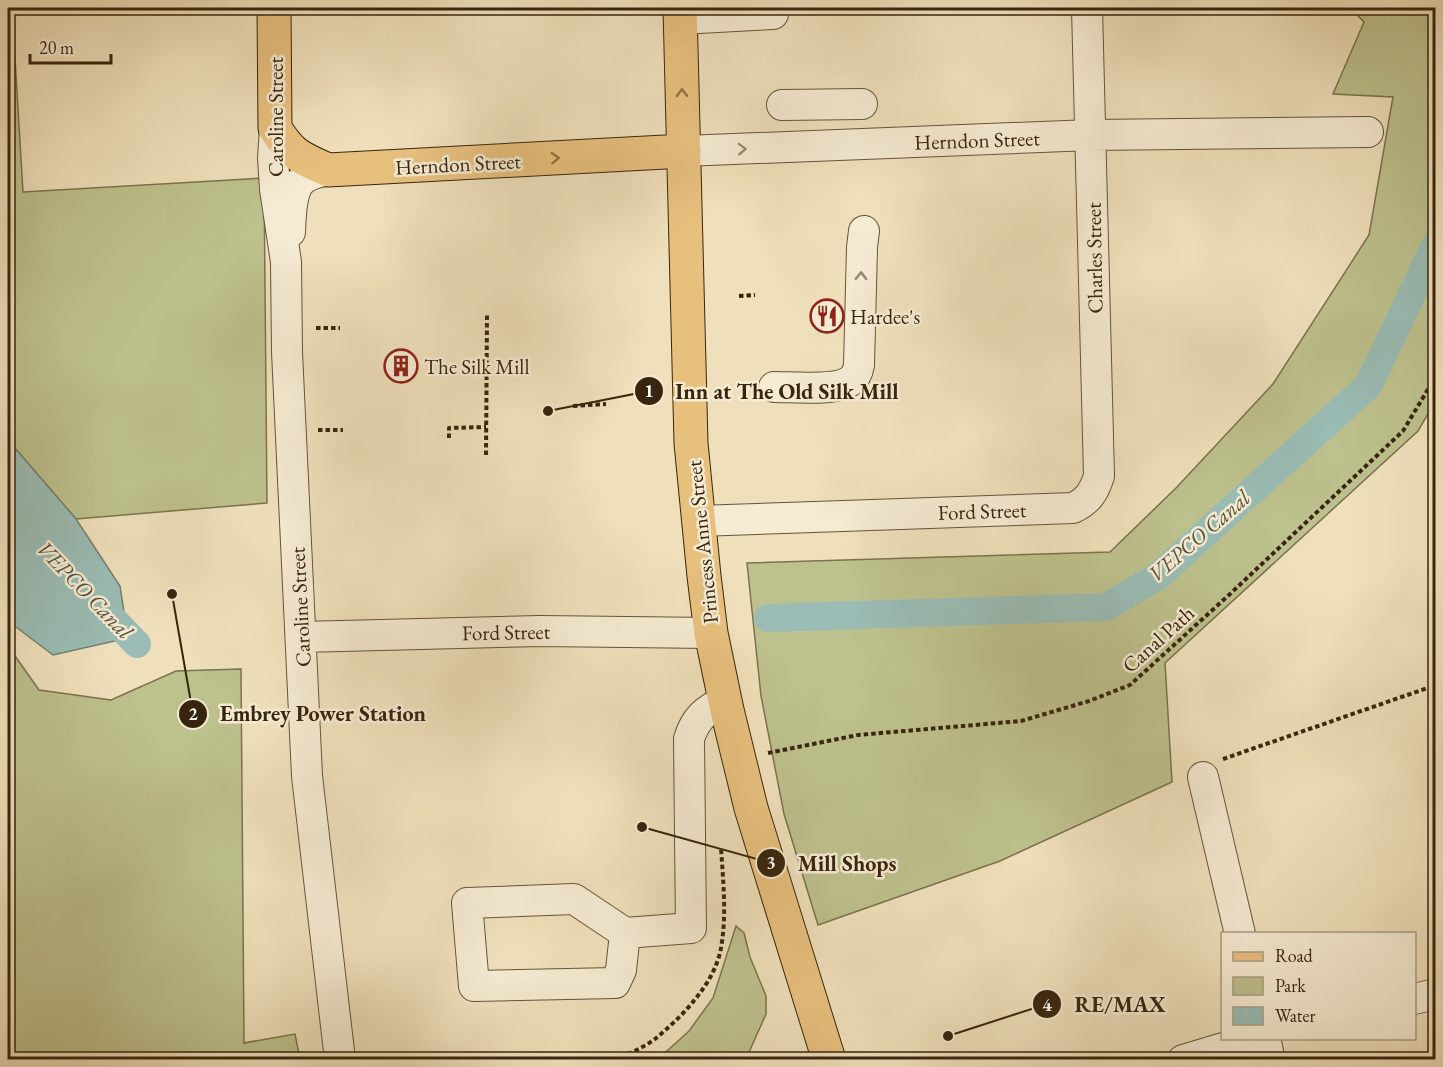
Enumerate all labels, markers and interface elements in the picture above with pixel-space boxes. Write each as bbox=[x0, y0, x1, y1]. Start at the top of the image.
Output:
scale bar bbox=[30, 27, 111, 65]
text: 20 m bbox=[39, 36, 74, 59]
street label: Caroline Street bbox=[262, 57, 289, 177]
one-way arrow bbox=[676, 88, 688, 97]
street label: Herndon Street bbox=[914, 124, 1041, 156]
one-way arrow bbox=[738, 143, 747, 156]
street label: Herndon Street bbox=[395, 147, 522, 181]
one-way arrow bbox=[550, 152, 559, 165]
street label: Charles Street bbox=[1080, 202, 1108, 314]
one-way arrow bbox=[855, 272, 867, 281]
restaurant icon: Hardee's bbox=[809, 298, 845, 334]
place label: Hardee's bbox=[850, 303, 920, 330]
building icon: The Silk Mill bbox=[383, 348, 419, 384]
place label: The Silk Mill bbox=[424, 353, 529, 380]
callout: Inn at The Old Silk Mill bbox=[634, 371, 911, 411]
text: Inn at The Old Silk Mill bbox=[675, 377, 899, 406]
text: 1 bbox=[644, 379, 654, 402]
street label: Princess Anne Street bbox=[680, 459, 724, 625]
water label: VEPCO Canal bbox=[1142, 483, 1257, 588]
street label: Ford Street bbox=[937, 496, 1027, 526]
water label: VEPCO Canal bbox=[31, 535, 140, 646]
street label: Caroline Street bbox=[283, 546, 317, 668]
street label: Canal Path bbox=[1116, 599, 1200, 679]
street label: Ford Street bbox=[462, 618, 551, 646]
callout: Embrey Power Station bbox=[178, 694, 438, 734]
text: Embrey Power Station bbox=[220, 699, 427, 728]
text: 2 bbox=[188, 702, 198, 725]
callout: Mill Shops bbox=[756, 843, 909, 883]
text: Mill Shops bbox=[798, 849, 896, 878]
text: 3 bbox=[766, 851, 776, 874]
legend bbox=[1221, 932, 1416, 1040]
text: Road bbox=[1275, 944, 1314, 967]
text: Park bbox=[1275, 974, 1306, 997]
callout: RE/MAX bbox=[1032, 984, 1177, 1024]
text: RE/MAX bbox=[1075, 990, 1166, 1019]
text: 4 bbox=[1042, 993, 1052, 1016]
text: Water bbox=[1275, 1004, 1316, 1027]

